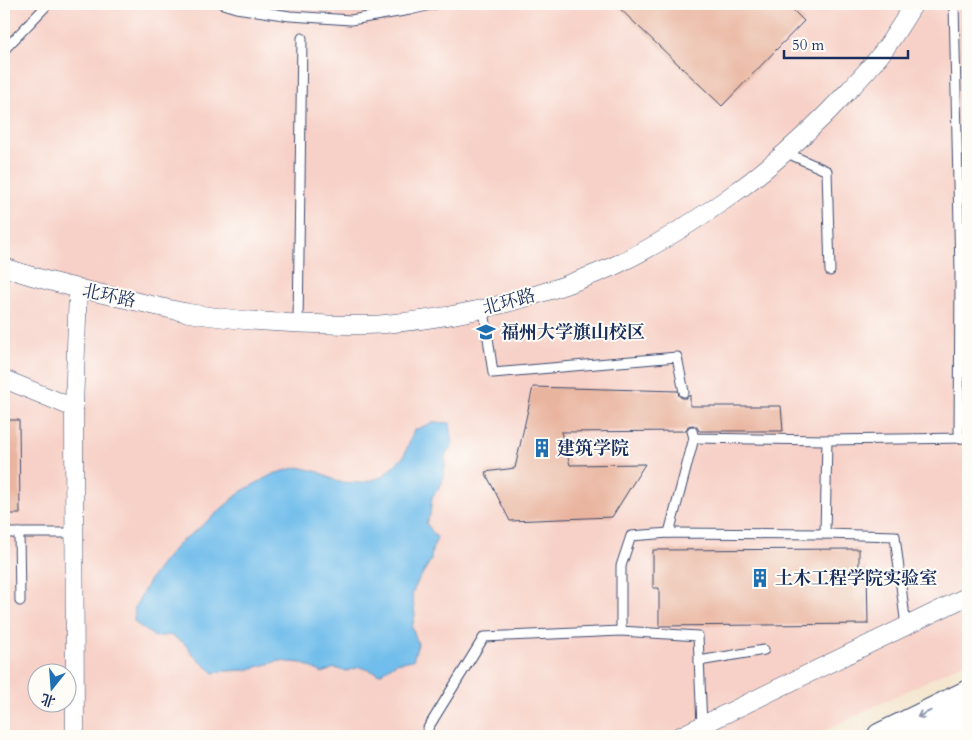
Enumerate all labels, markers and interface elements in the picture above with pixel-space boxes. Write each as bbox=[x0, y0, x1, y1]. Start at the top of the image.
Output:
scale bar bbox=[784, 28, 908, 60]
text: 50 m bbox=[792, 35, 824, 55]
street label: 北环路 bbox=[80, 278, 138, 314]
street label: 北环路 bbox=[480, 283, 538, 321]
place label: 福州大学旗山校区 bbox=[501, 320, 645, 345]
school or university icon: 福州大学旗山校区 bbox=[475, 321, 497, 343]
place label: 建筑学院 bbox=[557, 436, 629, 461]
building icon: 建筑学院 bbox=[531, 437, 553, 459]
place label: 土木工程学院实验室 bbox=[775, 566, 937, 591]
building icon: 土木工程学院实验室 bbox=[749, 567, 771, 589]
north arrow bbox=[28, 662, 78, 712]
text: 北 bbox=[39, 689, 58, 711]
one-way arrow bbox=[917, 709, 932, 719]

